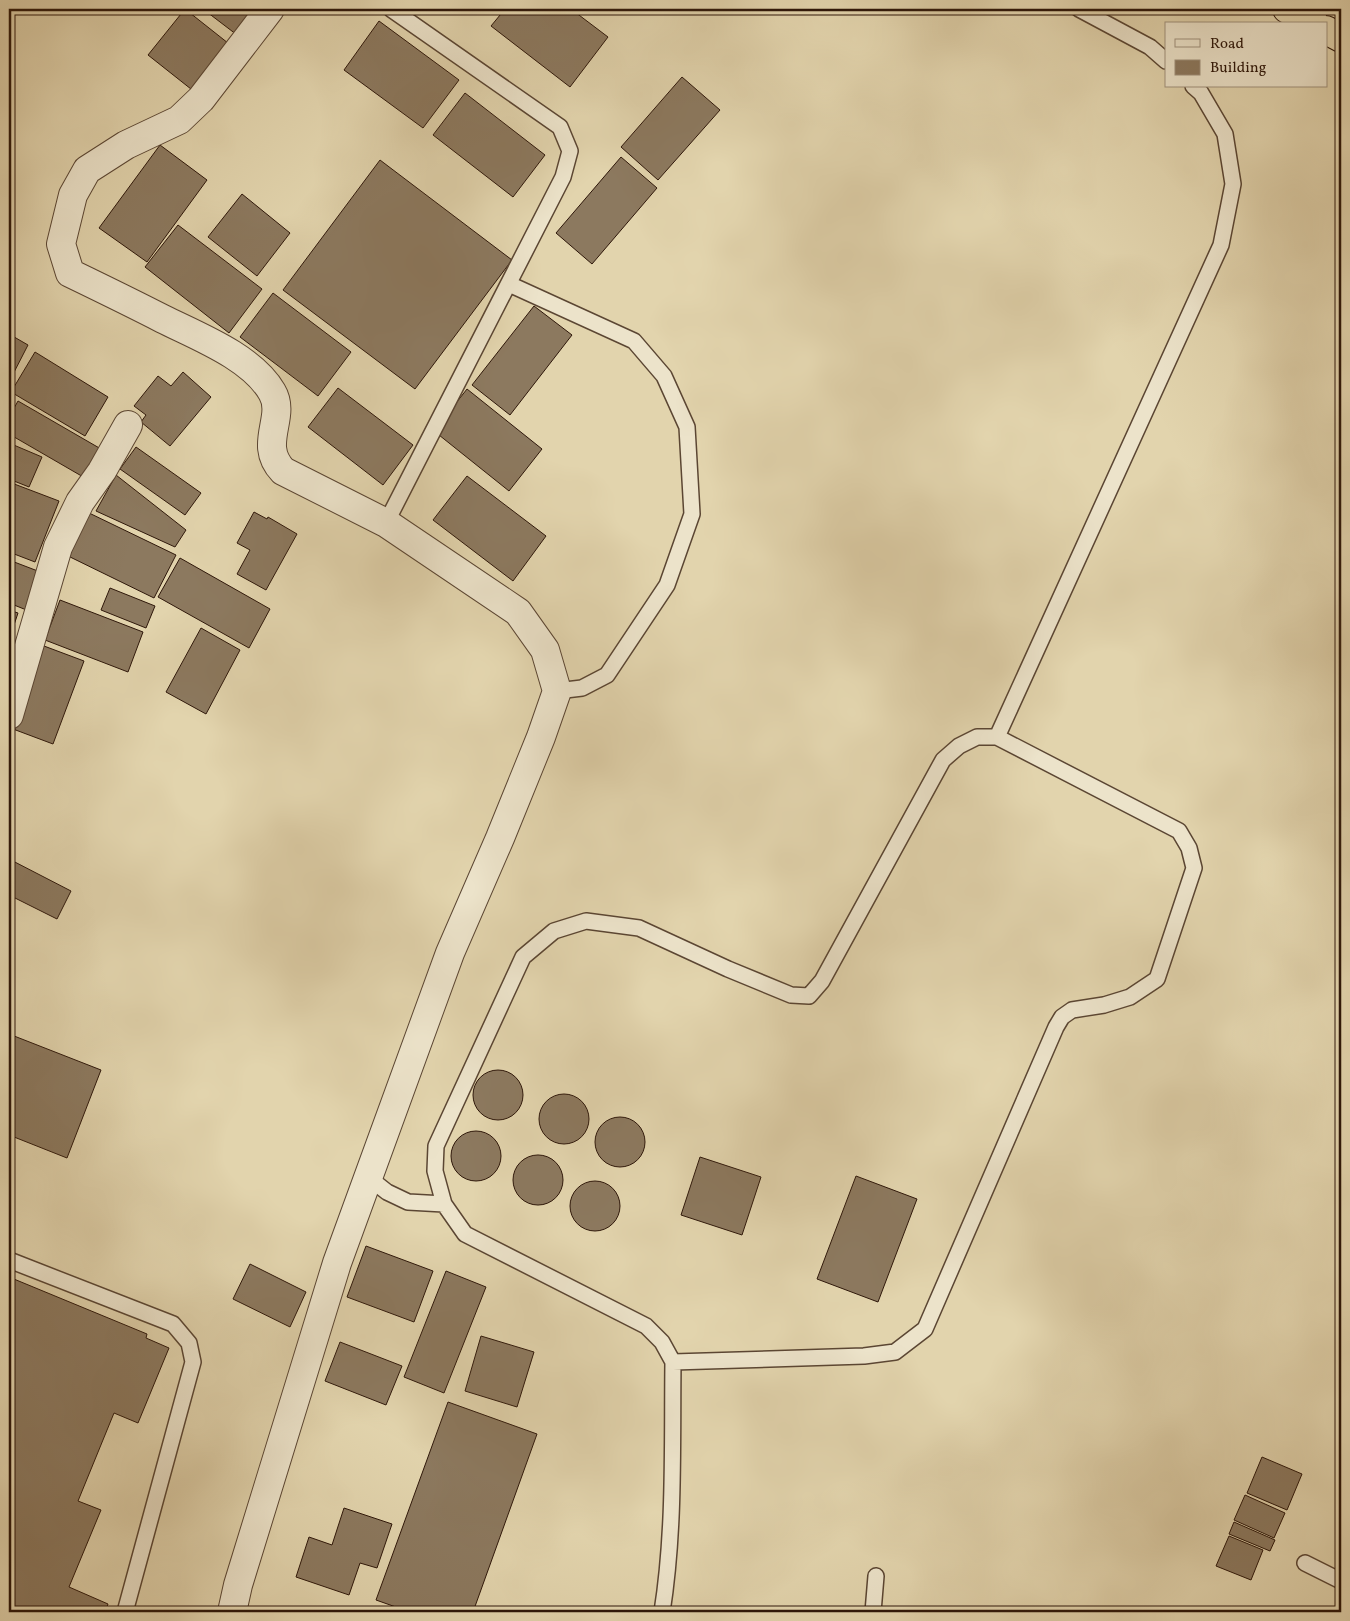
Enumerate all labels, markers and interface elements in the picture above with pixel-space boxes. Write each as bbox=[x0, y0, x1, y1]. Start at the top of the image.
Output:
legend bbox=[1165, 22, 1328, 88]
text: Road bbox=[1210, 34, 1244, 55]
text: Building bbox=[1210, 58, 1267, 79]

